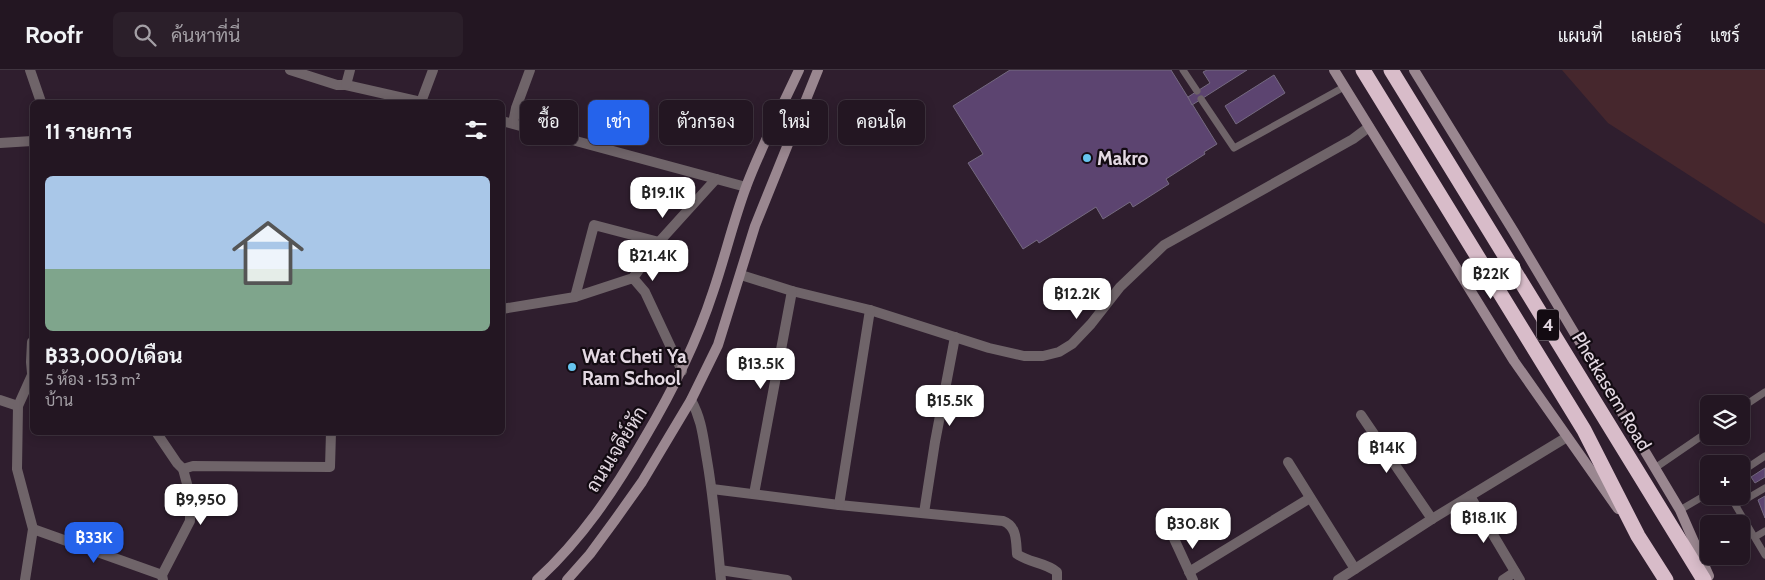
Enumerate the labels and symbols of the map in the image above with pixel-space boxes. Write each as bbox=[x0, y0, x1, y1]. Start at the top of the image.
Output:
place label: Makro bbox=[1097, 147, 1148, 170]
marker: Makro bbox=[1081, 152, 1093, 164]
pin: ฿19.1K bbox=[622, 176, 704, 219]
pin: ฿21.4K bbox=[612, 240, 694, 282]
pin: ฿22K bbox=[1461, 258, 1521, 300]
pin: ฿12.2K bbox=[1036, 278, 1118, 320]
road number: 4 bbox=[1537, 310, 1559, 340]
street label: Phetkasem Road bbox=[1567, 328, 1656, 455]
place label: Wat Cheti Ya Ram School bbox=[582, 345, 687, 390]
pin: ฿13.5K bbox=[720, 348, 802, 390]
marker: Wat Cheti Ya Ram School bbox=[566, 361, 578, 373]
pin: ฿15.5K bbox=[909, 384, 991, 427]
street label: ถนนเจดีย์หัก bbox=[580, 402, 652, 496]
pin: ฿14K bbox=[1357, 432, 1417, 474]
pin: ฿9,950 bbox=[160, 484, 242, 526]
pin: ฿18.1K bbox=[1443, 502, 1525, 544]
pin: ฿30.8K bbox=[1152, 508, 1234, 550]
pin: ฿33K bbox=[64, 522, 124, 564]

